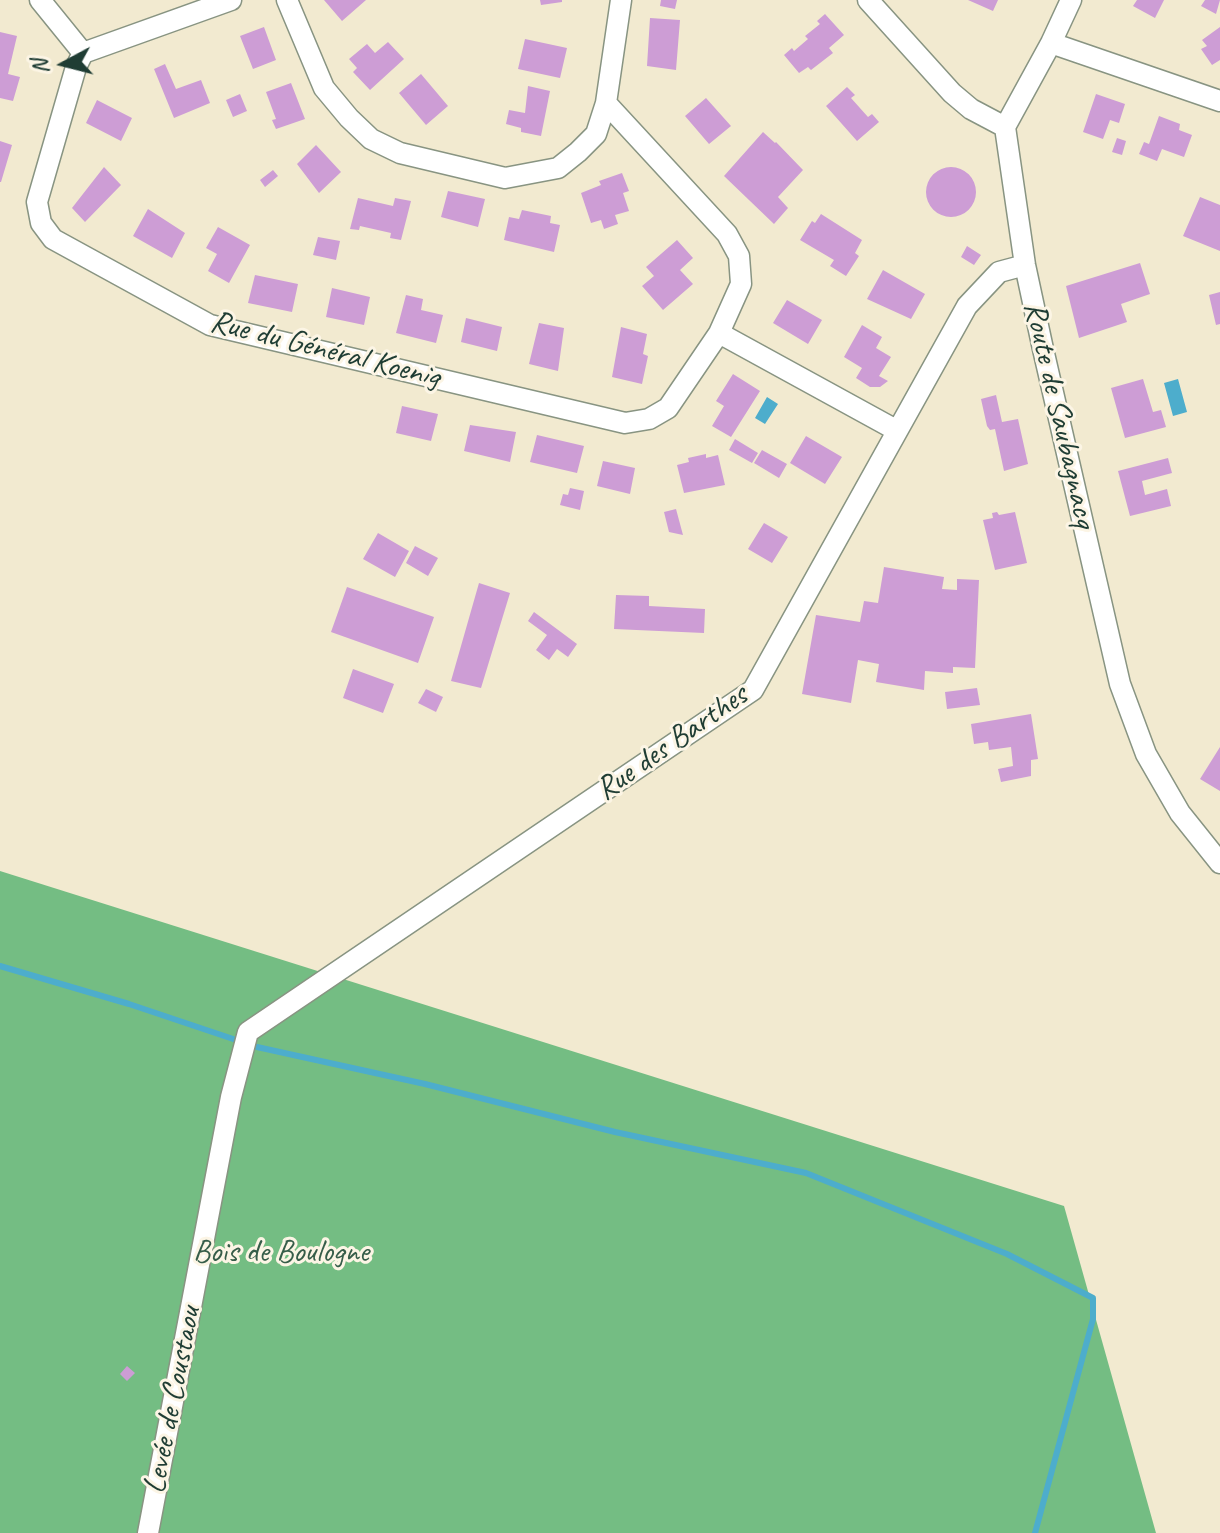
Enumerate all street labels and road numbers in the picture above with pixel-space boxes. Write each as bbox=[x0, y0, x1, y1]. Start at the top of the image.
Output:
street label: Route de Saubagnacq bbox=[1014, 298, 1104, 532]
street label: Rue du Général Koenig bbox=[206, 303, 444, 397]
street label: Rue des Barthes bbox=[589, 677, 755, 809]
street label: Levée de Coustaou bbox=[136, 1303, 210, 1497]

